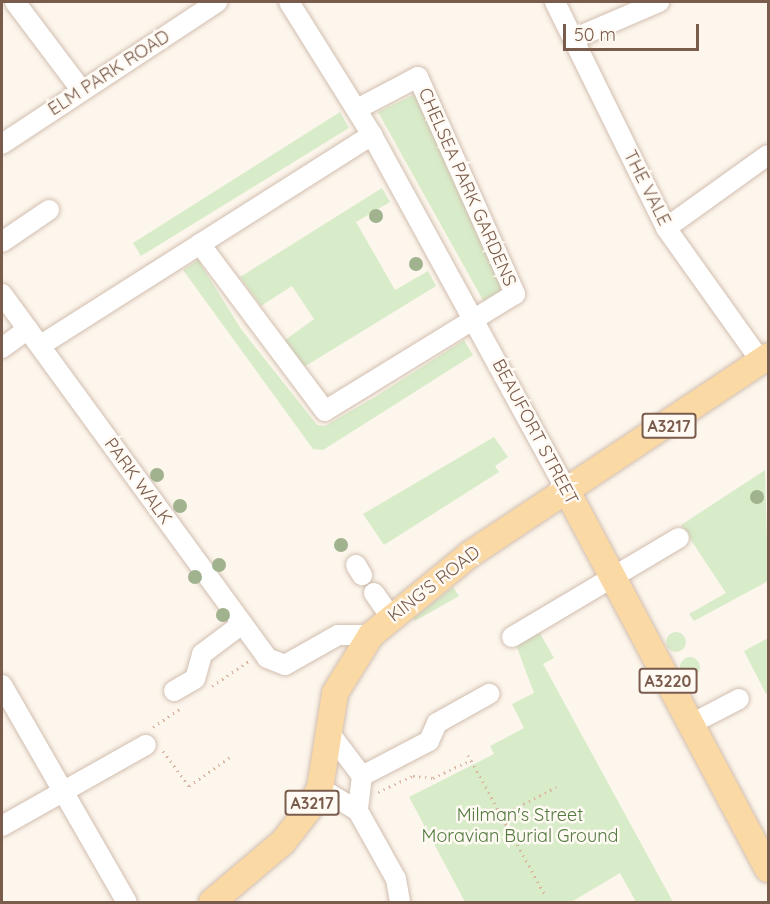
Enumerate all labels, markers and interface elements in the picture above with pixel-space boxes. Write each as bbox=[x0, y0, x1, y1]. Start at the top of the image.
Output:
scale bar bbox=[566, 12, 702, 50]
text: 50 m bbox=[574, 23, 616, 46]
street label: ELM PARK ROAD bbox=[44, 26, 174, 120]
street label: CHELSEA PARK GARDENS bbox=[413, 84, 521, 290]
street label: THE VALE bbox=[619, 147, 675, 229]
street label: BEAUFORT STREET bbox=[487, 355, 583, 509]
road number: A3217 bbox=[640, 413, 698, 439]
street label: PARK WALK bbox=[100, 434, 176, 528]
street label: KING'S ROAD bbox=[384, 541, 484, 627]
road number: A3220 bbox=[638, 668, 698, 694]
road number: A3217 bbox=[284, 790, 340, 816]
park label: Milman's Street Moravian Burial Ground bbox=[422, 805, 618, 848]

